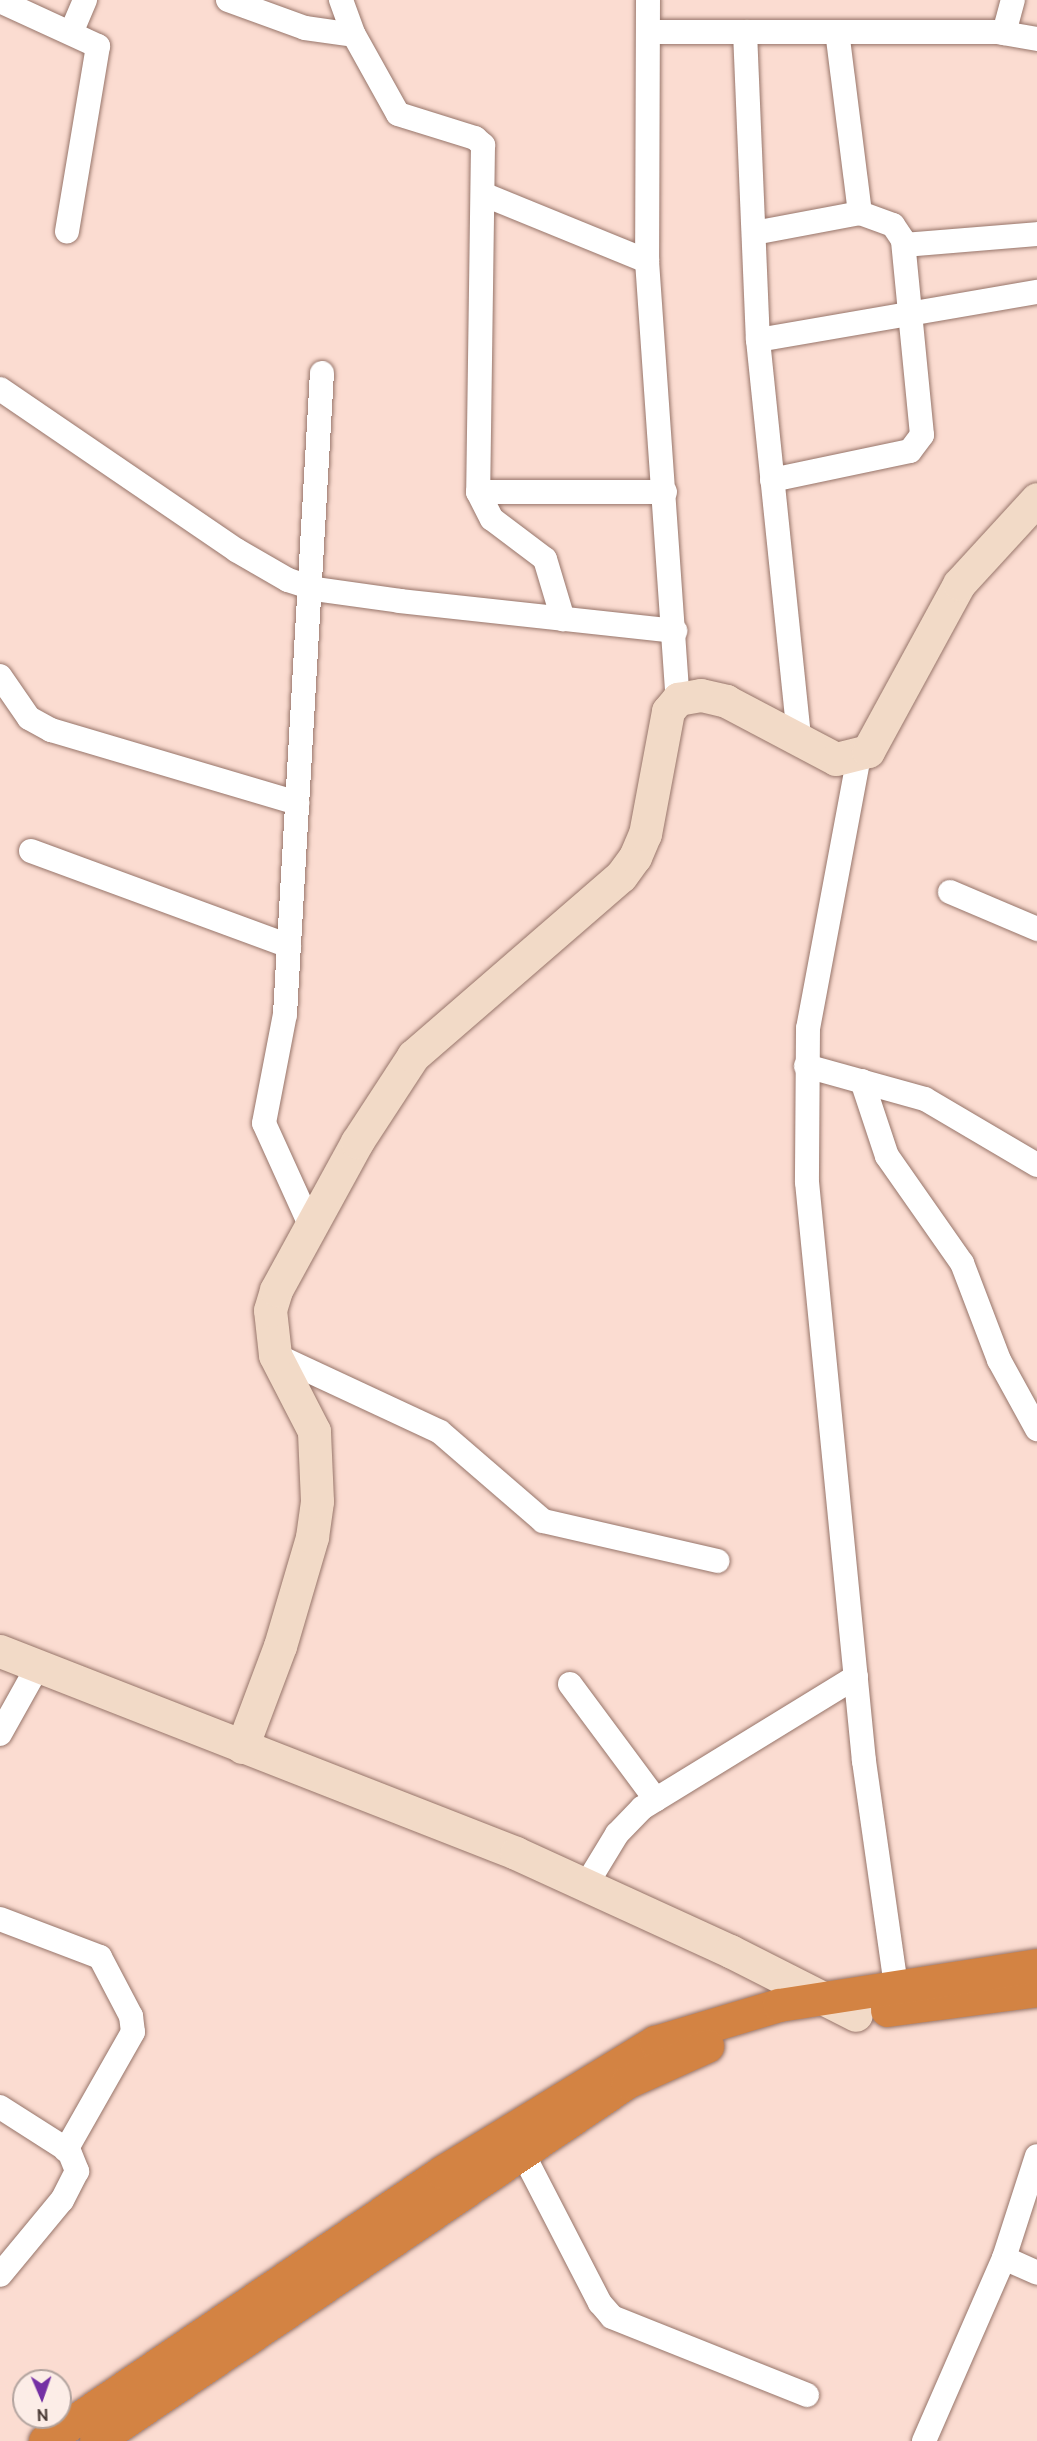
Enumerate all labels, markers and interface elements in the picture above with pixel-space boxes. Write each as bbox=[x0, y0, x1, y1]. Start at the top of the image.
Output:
north arrow bbox=[12, 2369, 72, 2429]
text: N bbox=[36, 2406, 49, 2424]

